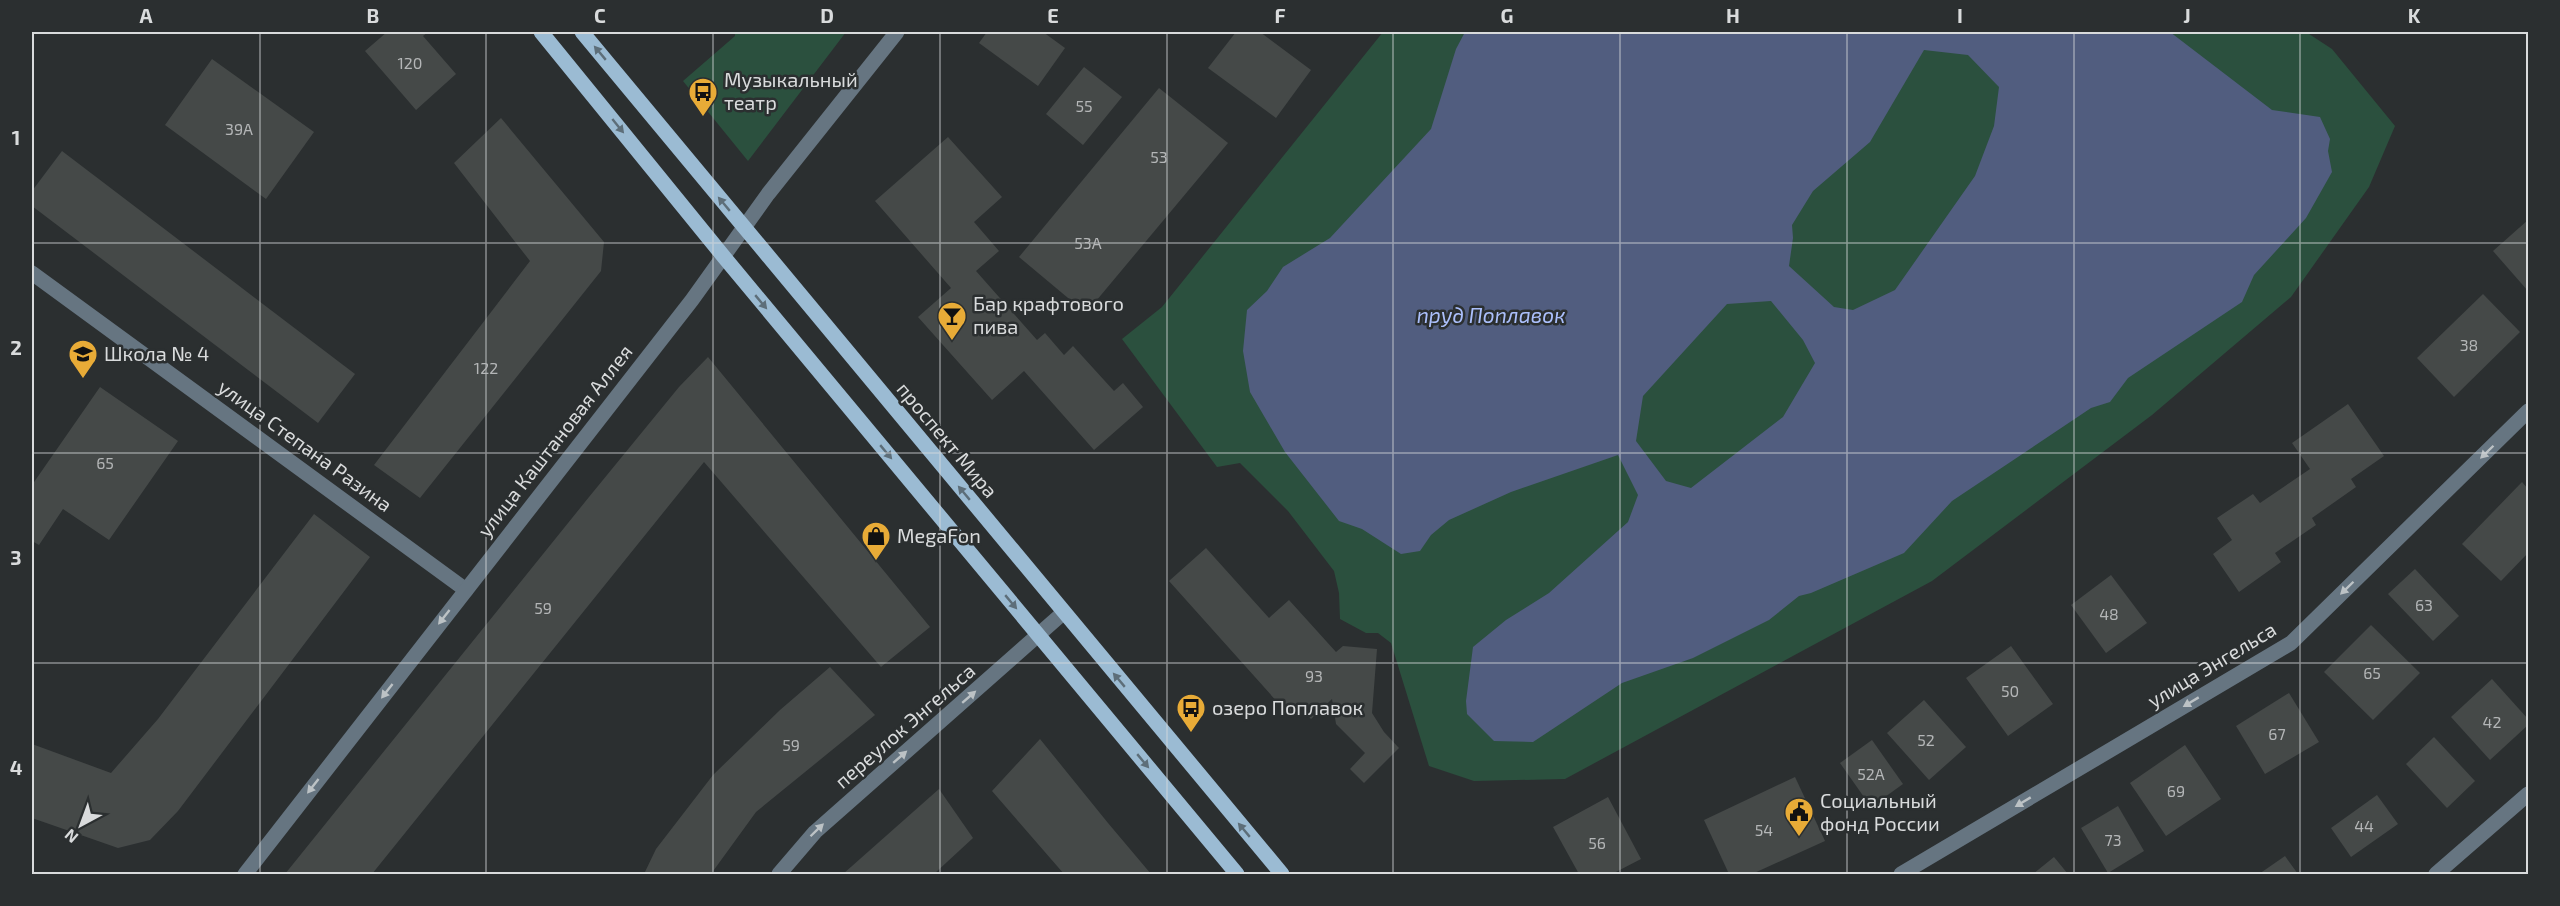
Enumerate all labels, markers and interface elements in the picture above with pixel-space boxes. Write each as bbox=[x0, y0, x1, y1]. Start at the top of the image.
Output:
text: A bbox=[139, 3, 153, 27]
text: B bbox=[367, 3, 379, 27]
text: C bbox=[594, 3, 606, 27]
text: D bbox=[820, 3, 834, 27]
text: E bbox=[1047, 3, 1059, 27]
text: F bbox=[1274, 3, 1286, 27]
text: G bbox=[1501, 3, 1513, 27]
text: H bbox=[1726, 3, 1740, 27]
text: I bbox=[1957, 3, 1963, 27]
text: J bbox=[2183, 3, 2191, 27]
text: K bbox=[2408, 3, 2421, 27]
one-way arrow bbox=[594, 46, 606, 61]
house number: 120 bbox=[397, 53, 423, 72]
place label: Музыкальный театр bbox=[724, 67, 858, 114]
bus stop icon: Музыкальный театр bbox=[687, 76, 719, 118]
house number: 55 bbox=[1075, 96, 1093, 115]
one-way arrow bbox=[611, 118, 624, 133]
house number: 39А bbox=[225, 119, 253, 138]
text: 1 bbox=[12, 125, 20, 149]
house number: 53 bbox=[1150, 147, 1168, 166]
one-way arrow bbox=[719, 196, 731, 211]
house number: 53А bbox=[1074, 233, 1102, 252]
place label: Бар крафтового пива bbox=[973, 291, 1124, 338]
one-way arrow bbox=[755, 294, 768, 310]
bar icon: Бар крафтового пива bbox=[936, 300, 968, 342]
water label: пруд Поплавок bbox=[1417, 302, 1565, 327]
text: 2 bbox=[10, 335, 22, 359]
house number: 38 bbox=[2460, 335, 2478, 354]
school or university icon: Школа № 4 bbox=[67, 338, 99, 380]
street label: улица Каштановая Аллея bbox=[472, 339, 638, 542]
place label: Школа № 4 bbox=[104, 341, 209, 365]
house number: 122 bbox=[474, 358, 498, 377]
street label: улица Степана Разина bbox=[213, 374, 397, 517]
street label: проспект Мира bbox=[892, 377, 1003, 502]
one-way arrow bbox=[879, 444, 892, 459]
one-way arrow bbox=[2480, 444, 2494, 458]
house number: 65 bbox=[96, 453, 114, 472]
one-way arrow bbox=[957, 485, 970, 501]
shop icon: MegaFon bbox=[860, 520, 892, 562]
place label: MegaFon bbox=[897, 523, 981, 547]
text: 3 bbox=[10, 545, 22, 569]
one-way arrow bbox=[2340, 581, 2355, 595]
one-way arrow bbox=[1004, 594, 1017, 610]
house number: 63 bbox=[2415, 595, 2433, 614]
house number: 59 bbox=[534, 598, 552, 617]
house number: 48 bbox=[2099, 604, 2119, 623]
one-way arrow bbox=[439, 610, 451, 625]
street label: улица Энгельса bbox=[2143, 616, 2281, 713]
street label: переулок Энгельса bbox=[829, 658, 980, 793]
house number: 65 bbox=[2363, 663, 2381, 682]
house number: 93 bbox=[1305, 666, 1323, 685]
one-way arrow bbox=[1113, 673, 1126, 688]
house number: 50 bbox=[2001, 681, 2019, 700]
one-way arrow bbox=[381, 684, 393, 699]
one-way arrow bbox=[961, 691, 976, 704]
bus stop icon: озеро Поплавок bbox=[1175, 692, 1207, 734]
place label: озеро Поплавок bbox=[1212, 695, 1364, 719]
one-way arrow bbox=[2183, 697, 2199, 708]
house number: 42 bbox=[2483, 712, 2501, 731]
house number: 67 bbox=[2268, 724, 2286, 743]
house number: 52 bbox=[1917, 730, 1935, 749]
house number: 59 bbox=[782, 735, 800, 754]
one-way arrow bbox=[892, 751, 908, 764]
one-way arrow bbox=[1136, 753, 1149, 769]
text: 4 bbox=[10, 755, 23, 779]
house number: 52А bbox=[1857, 764, 1885, 783]
one-way arrow bbox=[307, 778, 320, 794]
house number: 69 bbox=[2167, 781, 2185, 800]
place label: Социальный фонд России bbox=[1820, 788, 1940, 835]
north arrow bbox=[51, 795, 111, 855]
public building icon: Социальный фонд России bbox=[1783, 796, 1815, 838]
one-way arrow bbox=[2014, 797, 2031, 807]
house number: 44 bbox=[2354, 816, 2374, 835]
house number: 54 bbox=[1755, 820, 1773, 839]
one-way arrow bbox=[1238, 823, 1251, 838]
one-way arrow bbox=[810, 824, 824, 838]
text: N bbox=[60, 826, 81, 848]
house number: 73 bbox=[2104, 830, 2122, 849]
house number: 56 bbox=[1588, 833, 1606, 852]

